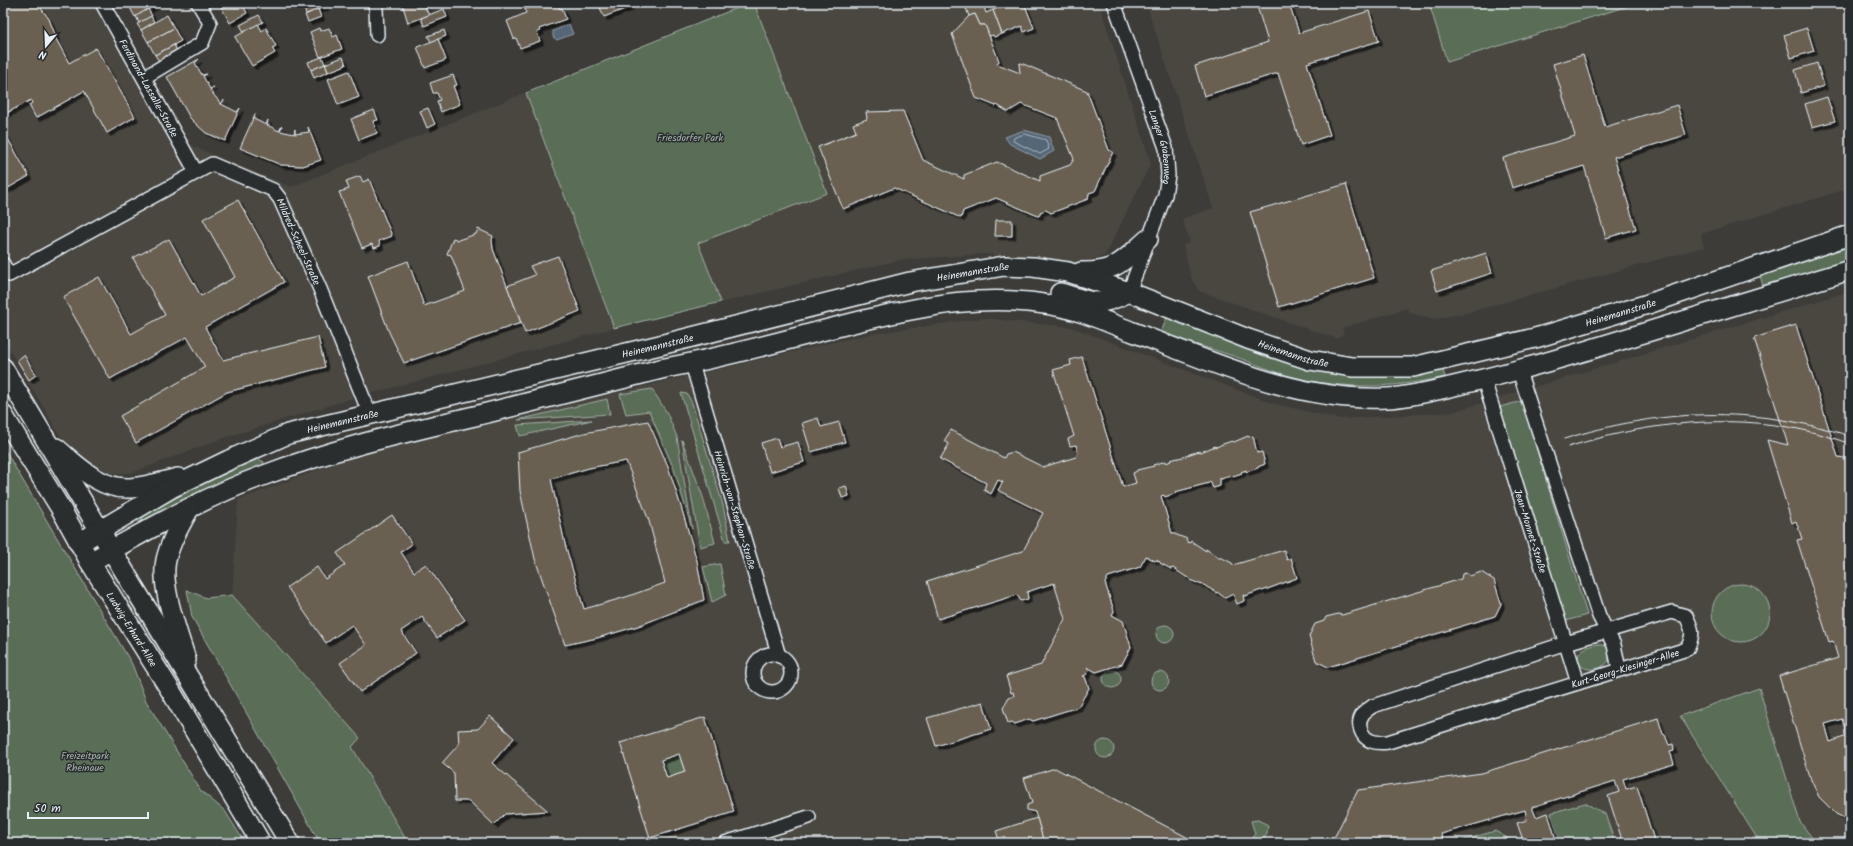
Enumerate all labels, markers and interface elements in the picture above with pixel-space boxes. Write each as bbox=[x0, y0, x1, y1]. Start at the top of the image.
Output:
north arrow bbox=[26, 26, 66, 66]
street label: Ferdinand-Lassalle-Straße bbox=[114, 36, 182, 141]
text: N bbox=[37, 45, 49, 64]
street label: Langer Grabenweg bbox=[1144, 107, 1175, 186]
park label: Friesdorfer Park bbox=[657, 130, 723, 146]
street label: Mildred-Scheel-Straße bbox=[272, 196, 325, 288]
street label: Heinemannstraße bbox=[935, 259, 1010, 286]
street label: Heinemannstraße bbox=[1583, 295, 1659, 332]
street label: Heinemannstraße bbox=[620, 330, 696, 363]
street label: Heinemannstraße bbox=[1256, 336, 1330, 372]
street label: Heinemannstraße bbox=[305, 406, 381, 438]
street label: Heinrich-von-Stephan-Straße bbox=[709, 448, 760, 572]
street label: Jean-Monnet-Straße bbox=[1509, 487, 1551, 576]
street label: Ludwig-Erhard-Allee bbox=[102, 589, 161, 671]
street label: Kurt-Georg-Kiesinger-Allee bbox=[1569, 645, 1682, 693]
park label: Freizeitpark Rheinaue bbox=[61, 748, 109, 776]
scale bar bbox=[28, 794, 148, 820]
text: 50 m bbox=[34, 799, 61, 818]

